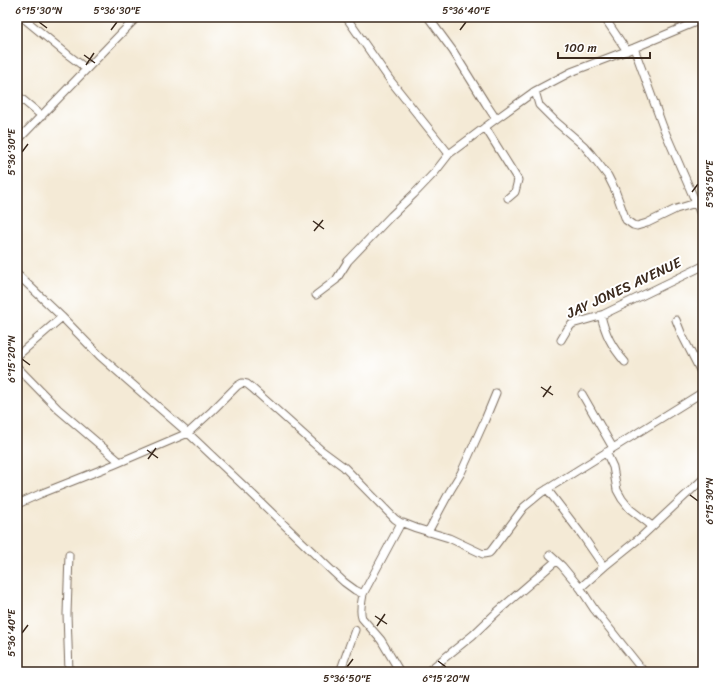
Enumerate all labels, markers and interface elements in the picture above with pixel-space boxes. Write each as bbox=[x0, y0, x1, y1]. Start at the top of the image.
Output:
text: 6°15'30"N bbox=[16, 2, 63, 20]
text: 5°36'30"E bbox=[94, 2, 142, 20]
text: 5°36'40"E bbox=[442, 2, 491, 20]
scale bar bbox=[558, 34, 650, 60]
text: 100 m bbox=[564, 37, 597, 59]
text: 5°36'30"E bbox=[3, 127, 21, 175]
text: 5°36'50"E bbox=[701, 159, 719, 208]
street label: JAY JONES AVENUE bbox=[561, 250, 687, 326]
text: 6°15'20"N bbox=[3, 335, 21, 383]
text: 6°15'30"N bbox=[701, 477, 719, 524]
text: 5°36'40"E bbox=[3, 608, 21, 657]
text: 5°36'50"E bbox=[323, 670, 372, 688]
text: 6°15'20"N bbox=[422, 670, 470, 688]

